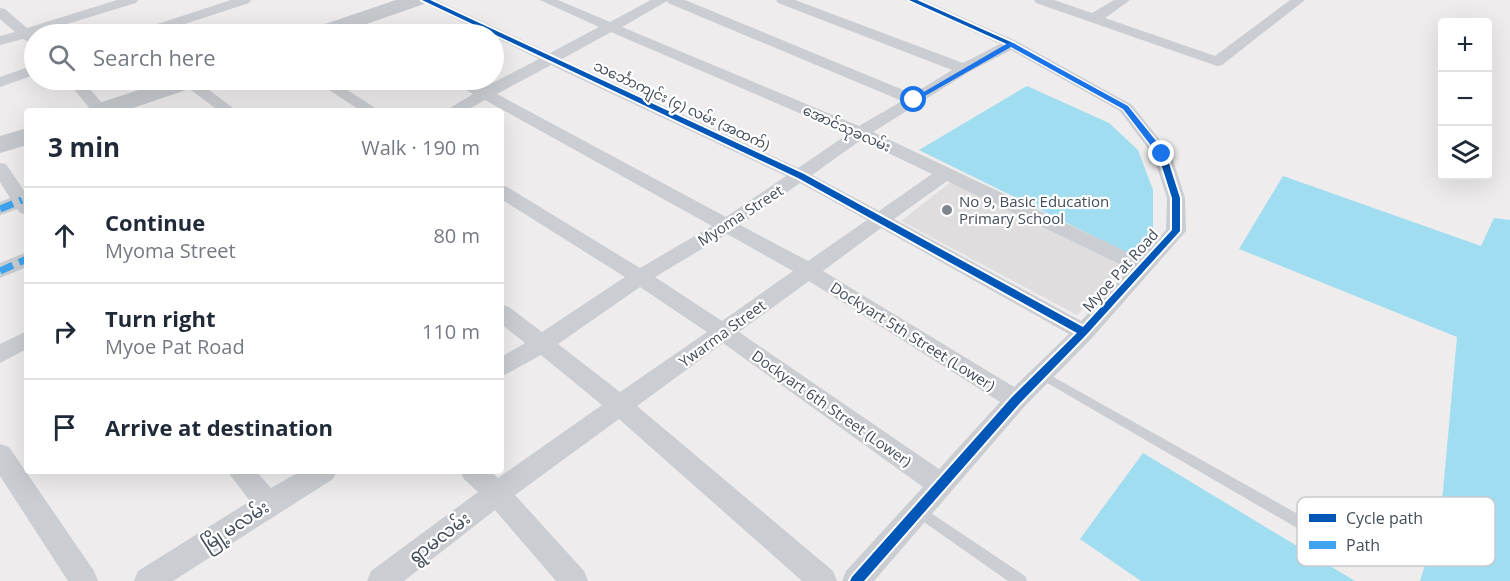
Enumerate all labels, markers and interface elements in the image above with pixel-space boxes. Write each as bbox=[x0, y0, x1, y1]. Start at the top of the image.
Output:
map controls bbox=[1438, 18, 1492, 180]
button: + bbox=[1438, 18, 1492, 72]
search box bbox=[24, 24, 504, 90]
icon: search bbox=[45, 41, 78, 74]
text: Search here bbox=[93, 42, 216, 72]
street label: သင်္ဘောကျင်း (၄) လမ်း (အထက်) bbox=[590, 56, 773, 157]
button: − bbox=[1438, 72, 1492, 126]
route start bbox=[900, 86, 926, 112]
street label: အောင်သုခလမ်း bbox=[799, 100, 894, 159]
button: layers bbox=[1438, 126, 1492, 180]
text: 3 min bbox=[48, 129, 120, 165]
text: Walk · 190 m bbox=[361, 134, 480, 161]
route end bbox=[1148, 140, 1174, 166]
street label: Myoma Street bbox=[693, 180, 787, 250]
place label: No 9, Basic Education Primary School bbox=[959, 191, 1109, 228]
marker: No 9, Basic Education Primary School bbox=[940, 203, 954, 217]
text: Continue bbox=[105, 207, 205, 237]
icon: ahead bbox=[48, 219, 81, 252]
text: 80 m bbox=[433, 222, 480, 249]
street label: Myoe Pat Road bbox=[1078, 224, 1162, 316]
text: Myoma Street bbox=[105, 237, 236, 264]
street label: Dockyart 5th Street (Lower) bbox=[827, 277, 999, 395]
street label: Ywarma Street bbox=[675, 295, 769, 371]
text: Turn right bbox=[105, 303, 216, 333]
icon: right bbox=[48, 315, 81, 348]
text: 110 m bbox=[422, 318, 480, 345]
text: Myoe Pat Road bbox=[105, 333, 245, 360]
street label: Dockyart 6th Street (Lower) bbox=[748, 345, 916, 471]
icon: arrive bbox=[48, 411, 81, 444]
text: Arrive at destination bbox=[105, 412, 333, 442]
street label: မြို့မလမ်း bbox=[196, 494, 275, 559]
legend bbox=[1297, 497, 1495, 566]
street label: ရွာမလမ်း bbox=[403, 506, 477, 571]
text: Cycle path bbox=[1346, 507, 1423, 529]
text: Path bbox=[1346, 534, 1380, 556]

